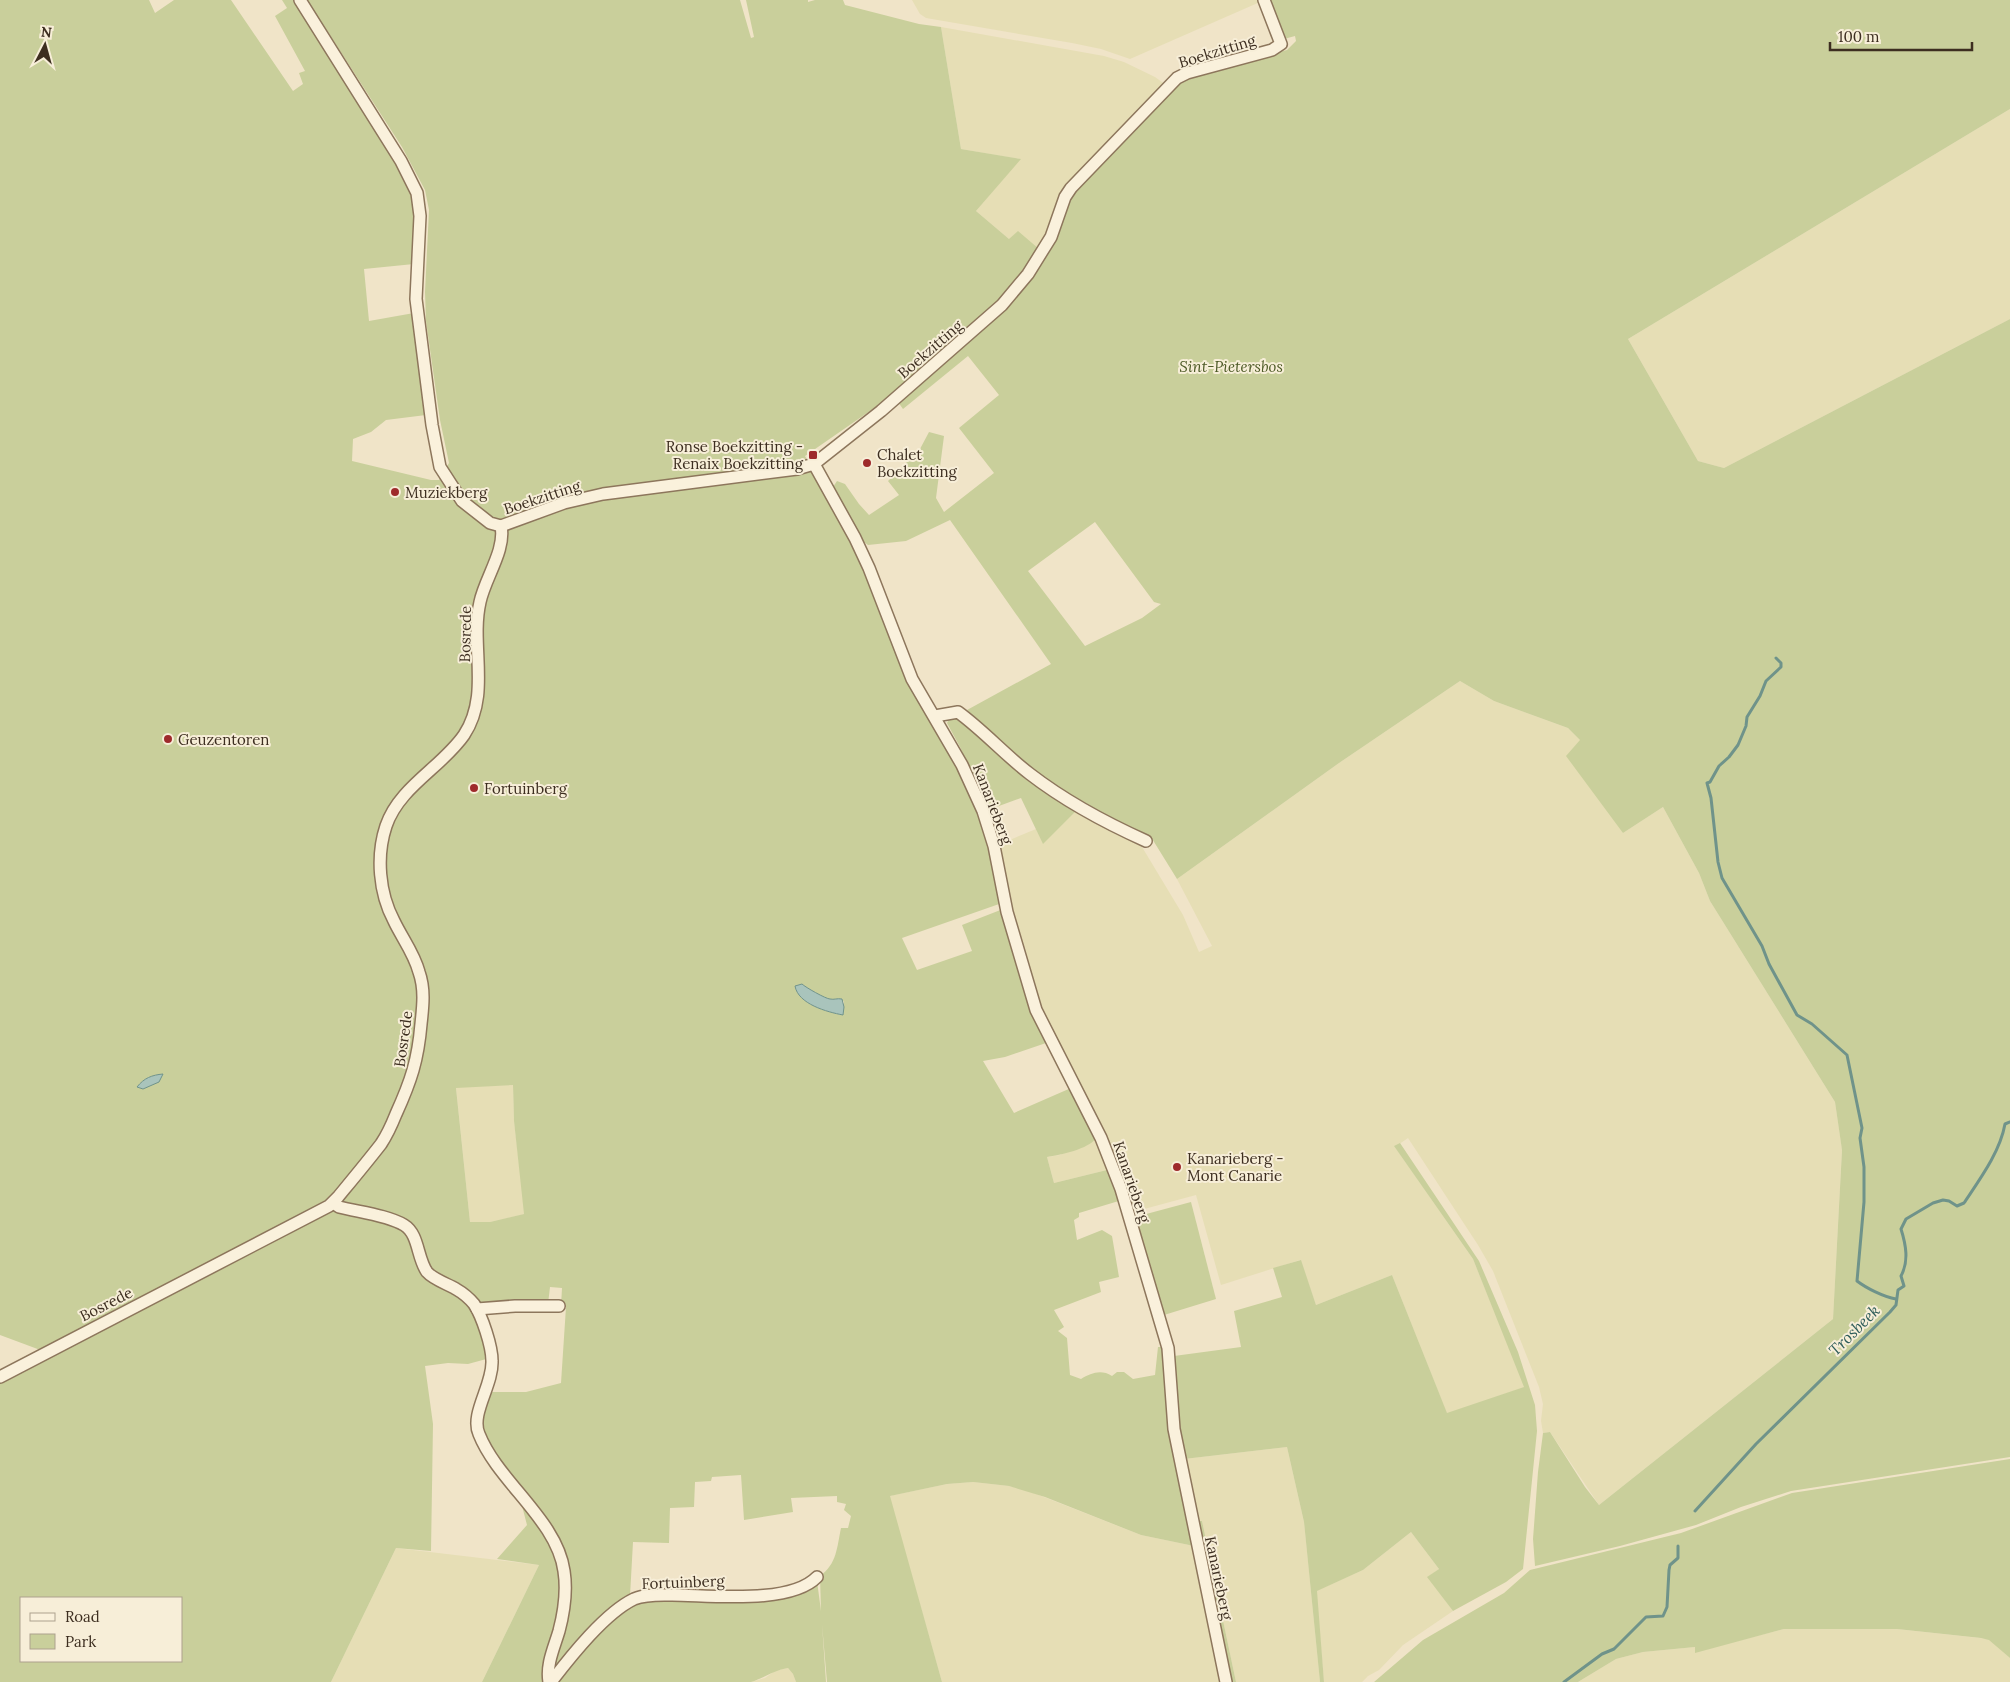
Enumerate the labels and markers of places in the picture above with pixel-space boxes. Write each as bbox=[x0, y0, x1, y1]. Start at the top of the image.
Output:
place label: Ronse Boekzitting - Renaix Boekzitting bbox=[666, 437, 804, 473]
place label: Chalet Boekzitting bbox=[877, 445, 957, 481]
marker: Ronse Boekzitting - Renaix Boekzitting bbox=[807, 449, 819, 461]
marker: Chalet Boekzitting bbox=[861, 457, 873, 469]
place label: Muziekberg bbox=[405, 483, 488, 502]
marker: Muziekberg bbox=[389, 486, 401, 498]
place label: Geuzentoren bbox=[178, 730, 269, 749]
marker: Geuzentoren bbox=[162, 733, 174, 745]
place label: Fortuinberg bbox=[484, 779, 568, 798]
marker: Fortuinberg bbox=[468, 782, 480, 794]
place label: Kanarieberg - Mont Canarie bbox=[1187, 1149, 1284, 1185]
marker: Kanarieberg - Mont Canarie bbox=[1171, 1161, 1183, 1173]

